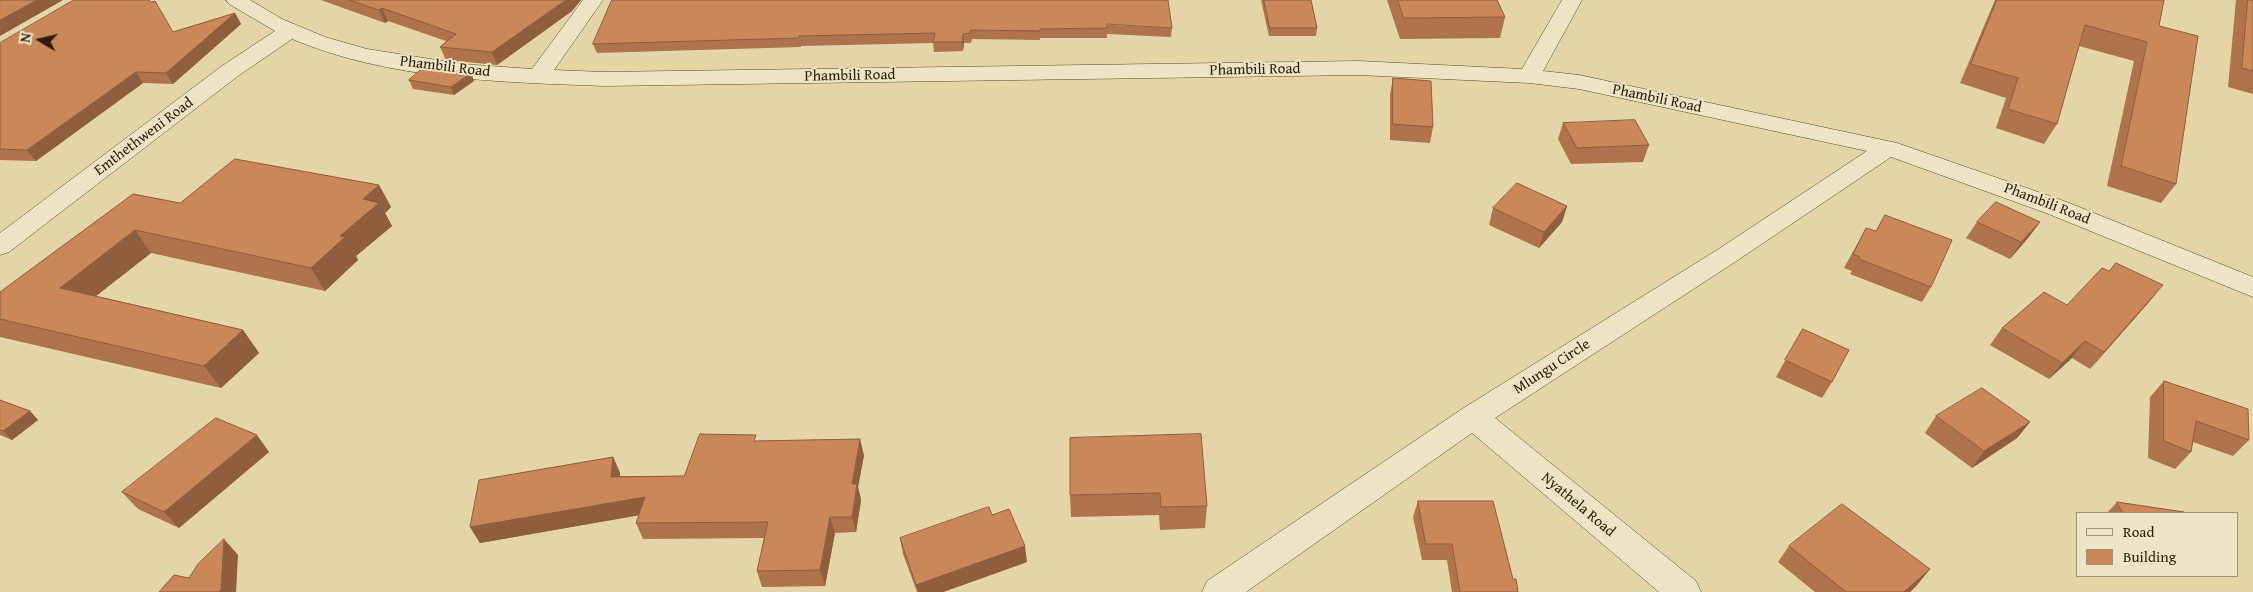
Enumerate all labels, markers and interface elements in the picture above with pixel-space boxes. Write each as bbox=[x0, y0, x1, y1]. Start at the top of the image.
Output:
north arrow bbox=[15, 15, 65, 65]
text: N bbox=[15, 31, 36, 44]
street label: Phambili Road bbox=[399, 53, 491, 81]
street label: Phambili Road bbox=[1209, 60, 1301, 80]
street label: Phambili Road bbox=[804, 66, 896, 86]
street label: Phambili Road bbox=[1611, 81, 1703, 117]
street label: Emthethweni Road bbox=[91, 94, 197, 180]
street label: Phambili Road bbox=[2001, 179, 2093, 229]
street label: Mlungu Circle bbox=[1510, 336, 1594, 398]
street label: Nyathela Road bbox=[1537, 469, 1619, 541]
legend bbox=[2076, 512, 2238, 577]
text: Road bbox=[2123, 521, 2154, 542]
text: Building bbox=[2123, 546, 2176, 567]

